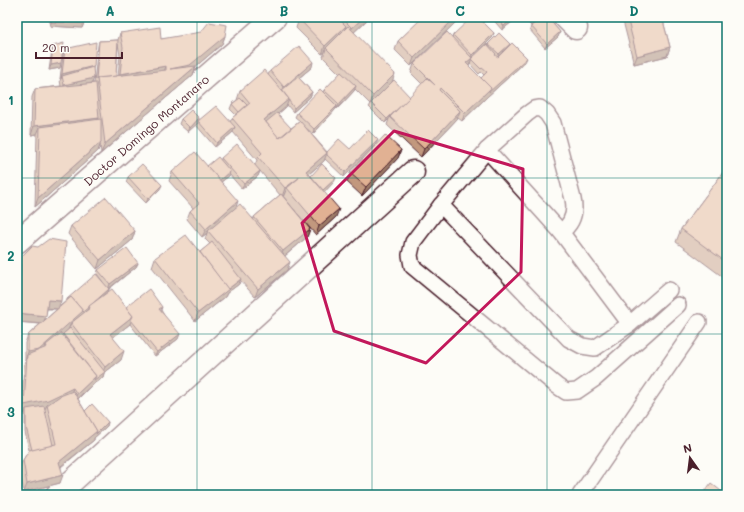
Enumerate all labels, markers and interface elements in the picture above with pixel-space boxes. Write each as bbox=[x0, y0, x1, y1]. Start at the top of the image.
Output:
text: A bbox=[105, 2, 115, 19]
text: B bbox=[280, 2, 289, 19]
text: C bbox=[455, 2, 465, 19]
text: D bbox=[629, 2, 639, 19]
scale bar bbox=[36, 34, 122, 60]
text: 20 m bbox=[42, 39, 70, 55]
street label: Doctor Domingo Montanaro bbox=[80, 71, 212, 189]
text: 1 bbox=[8, 91, 14, 108]
text: 2 bbox=[7, 247, 15, 264]
text: 3 bbox=[7, 403, 15, 420]
north arrow bbox=[670, 438, 710, 478]
text: N bbox=[682, 440, 693, 456]

